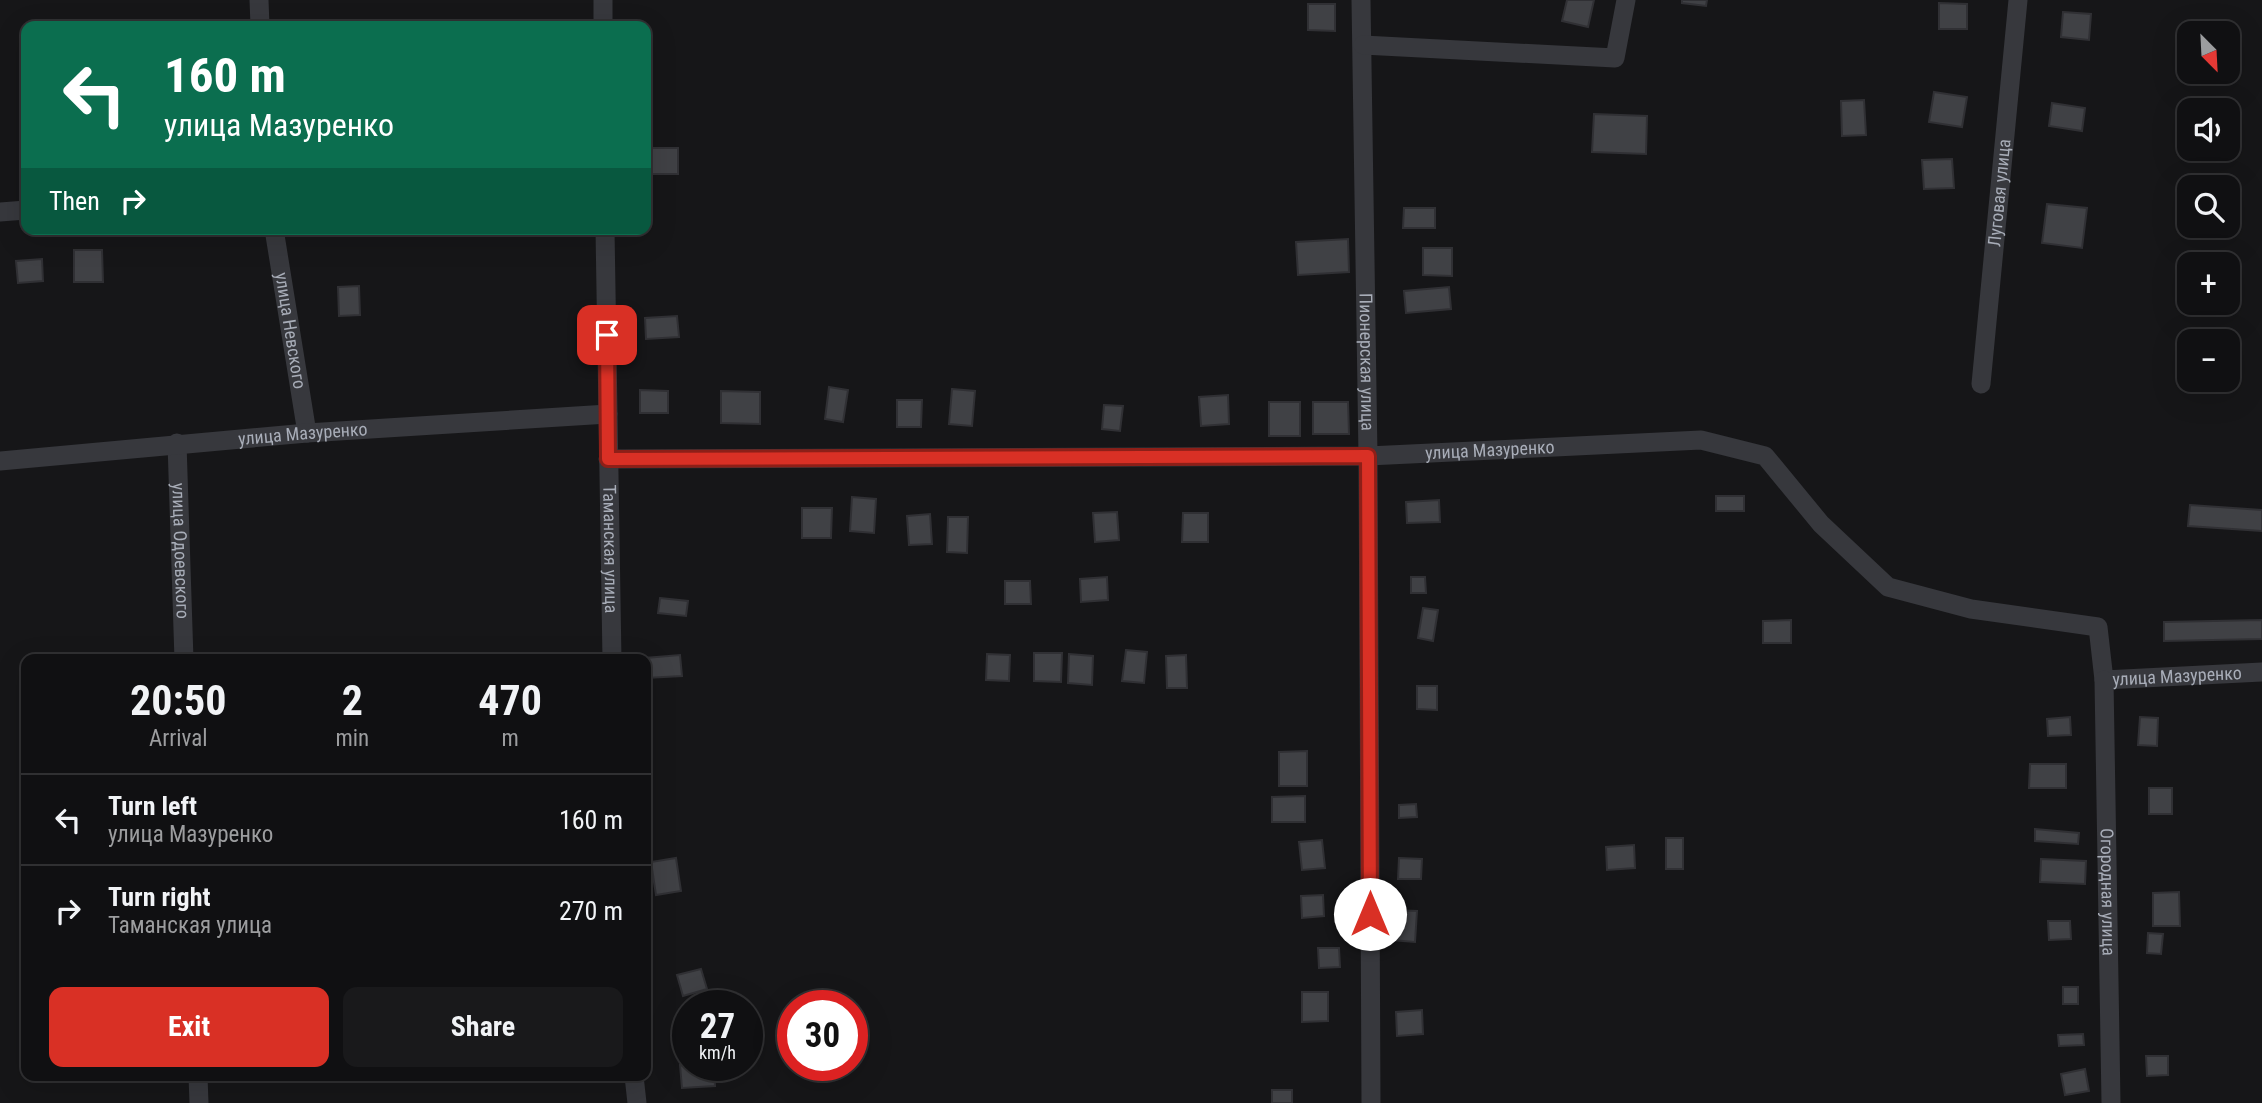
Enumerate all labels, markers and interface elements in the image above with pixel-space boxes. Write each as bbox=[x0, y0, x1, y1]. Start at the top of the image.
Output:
north arrow bbox=[2177, 21, 2240, 84]
map controls bbox=[2177, 21, 2240, 392]
text: 160 m bbox=[164, 47, 286, 104]
icon: left bbox=[49, 49, 140, 140]
button: sound bbox=[2177, 98, 2240, 161]
text: улица Мазуренко bbox=[164, 106, 394, 144]
street label: Луговая улица bbox=[1983, 138, 2015, 248]
button: search bbox=[2177, 175, 2240, 238]
icon: right bbox=[114, 182, 152, 220]
text: Then bbox=[49, 186, 100, 216]
button: + bbox=[2177, 252, 2240, 315]
street label: улица Невского bbox=[271, 271, 311, 390]
street label: Пионерская улица bbox=[1355, 293, 1379, 431]
pin bbox=[577, 305, 637, 365]
icon: arrive bbox=[588, 316, 626, 354]
button: − bbox=[2177, 329, 2240, 392]
street label: улица Мазуренко bbox=[237, 418, 368, 449]
street label: улица Мазуренко bbox=[1425, 436, 1555, 463]
street label: улица Одоевского bbox=[168, 483, 194, 619]
street label: Таманская улица bbox=[599, 485, 622, 613]
street label: улица Мазуренко bbox=[2112, 662, 2242, 690]
text: 20:50 bbox=[130, 676, 226, 725]
text: 2 bbox=[342, 676, 363, 725]
text: 470 bbox=[478, 676, 542, 725]
text: Arrival bbox=[149, 725, 207, 752]
text: min bbox=[335, 725, 369, 752]
text: m bbox=[501, 725, 519, 752]
text: Turn left bbox=[108, 791, 197, 821]
icon: left bbox=[49, 801, 87, 839]
text: 160 m bbox=[559, 805, 623, 835]
text: улица Мазуренко bbox=[108, 821, 273, 848]
street label: Огородная улица bbox=[2096, 828, 2120, 956]
position arrow bbox=[1333, 877, 1407, 951]
text: Turn right bbox=[108, 882, 210, 912]
icon: right bbox=[49, 892, 87, 930]
text: 270 m bbox=[559, 896, 623, 926]
text: Таманская улица bbox=[108, 912, 272, 939]
button: Exit bbox=[49, 987, 329, 1067]
button: Share bbox=[343, 987, 623, 1067]
speed limit sign: 30 bbox=[777, 990, 868, 1081]
text: 27 bbox=[700, 1006, 735, 1047]
text: km/h bbox=[699, 1042, 736, 1063]

